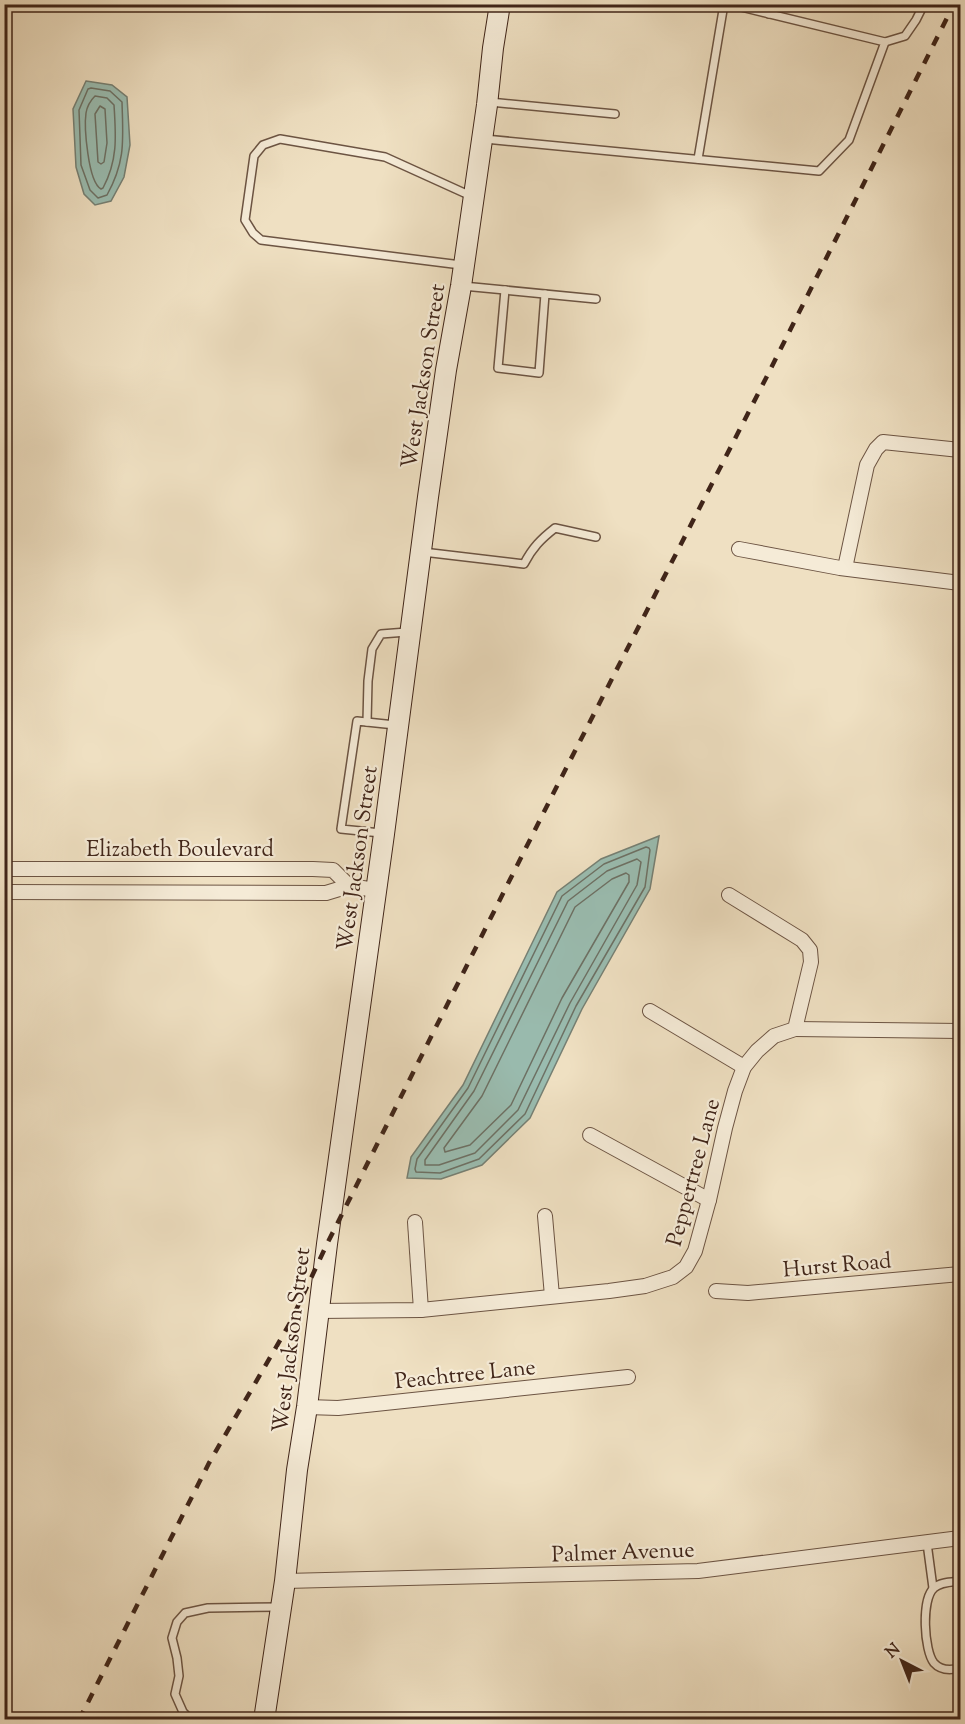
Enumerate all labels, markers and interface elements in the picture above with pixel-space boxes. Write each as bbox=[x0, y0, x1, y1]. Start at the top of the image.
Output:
street label: West Jackson Street bbox=[395, 281, 455, 471]
street label: West Jackson Street bbox=[330, 763, 388, 953]
street label: Elizabeth Boulevard bbox=[86, 835, 274, 867]
street label: Peppertree Lane bbox=[660, 1095, 730, 1250]
street label: West Jackson Street bbox=[266, 1245, 320, 1435]
street label: Hurst Road bbox=[782, 1246, 893, 1288]
street label: Peachtree Lane bbox=[393, 1353, 537, 1399]
street label: Palmer Avenue bbox=[551, 1536, 695, 1572]
north arrow bbox=[872, 1631, 932, 1691]
text: N bbox=[881, 1639, 906, 1665]

